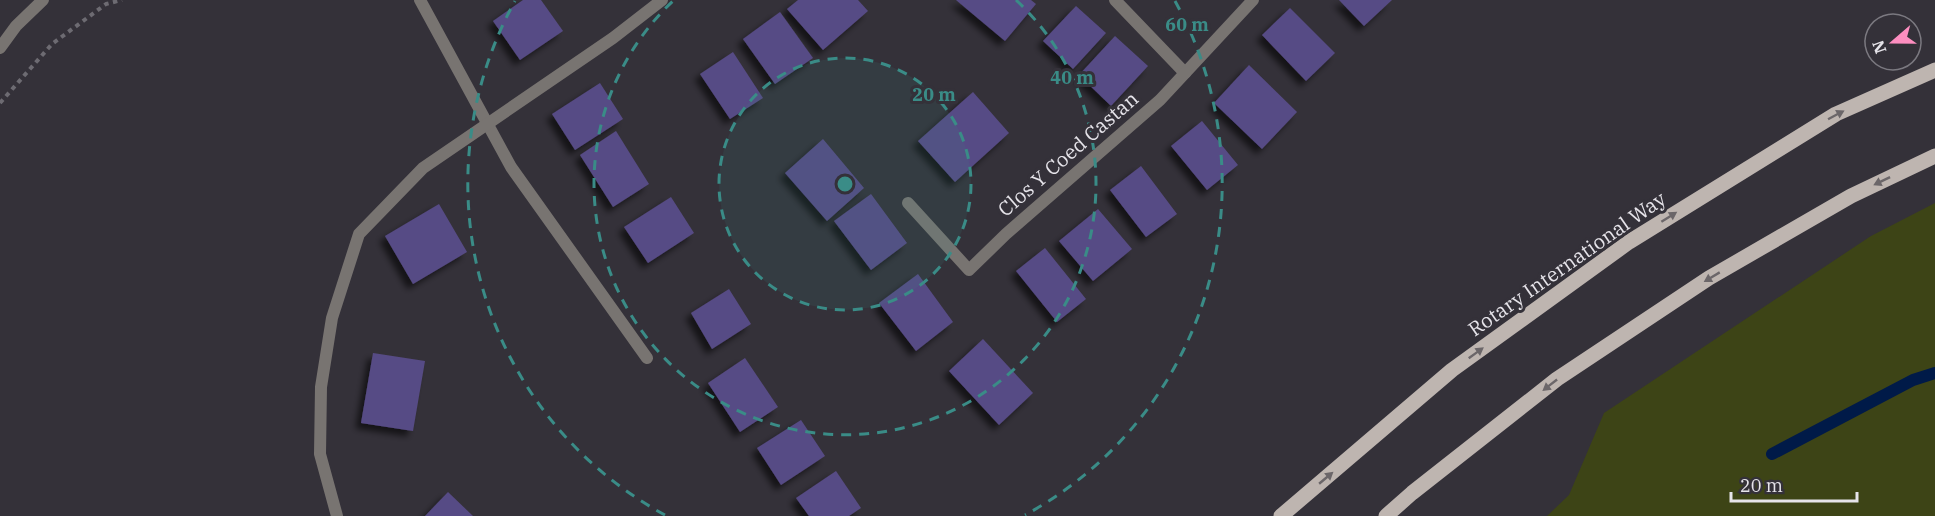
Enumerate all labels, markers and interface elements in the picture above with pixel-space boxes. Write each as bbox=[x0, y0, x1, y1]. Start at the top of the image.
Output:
north arrow bbox=[1863, 12, 1923, 72]
text: 60 m bbox=[1165, 13, 1209, 36]
text: N bbox=[1867, 38, 1890, 56]
text: 40 m bbox=[1050, 66, 1094, 89]
text: 20 m bbox=[912, 83, 956, 106]
street label: Clos Y Coed Castan bbox=[992, 85, 1144, 222]
one-way arrow bbox=[1827, 110, 1844, 120]
centre of rings bbox=[835, 174, 855, 194]
one-way arrow bbox=[1874, 177, 1891, 186]
street label: Rotary International Way bbox=[1462, 185, 1671, 342]
one-way arrow bbox=[1661, 211, 1677, 222]
one-way arrow bbox=[1704, 271, 1720, 282]
one-way arrow bbox=[1467, 347, 1483, 359]
one-way arrow bbox=[1542, 378, 1558, 391]
scale bar bbox=[1731, 465, 1857, 503]
one-way arrow bbox=[1318, 472, 1333, 485]
text: 20 m bbox=[1740, 474, 1783, 497]

